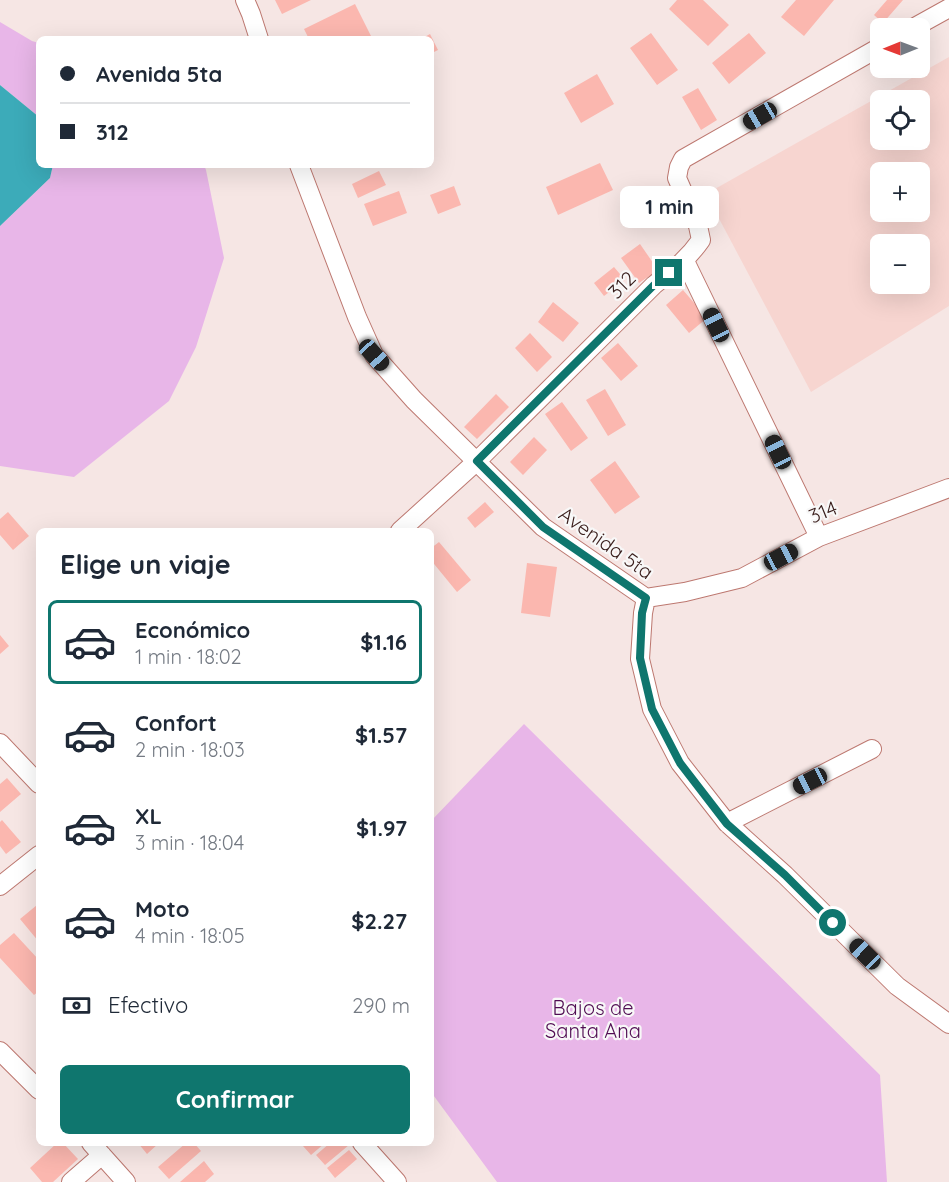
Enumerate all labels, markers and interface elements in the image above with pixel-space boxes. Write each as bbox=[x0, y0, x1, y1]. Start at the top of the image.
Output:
north arrow bbox=[870, 18, 930, 78]
map controls bbox=[870, 18, 930, 294]
text: Avenida 5ta bbox=[96, 60, 222, 88]
button: locate bbox=[870, 90, 930, 150]
car bbox=[740, 99, 780, 133]
text: 312 bbox=[96, 118, 129, 146]
button: + bbox=[870, 162, 930, 222]
callout: 1 min bbox=[620, 186, 718, 228]
text: 1 min bbox=[645, 194, 694, 219]
button: − bbox=[870, 234, 930, 294]
route end bbox=[655, 259, 682, 286]
street label: 312 bbox=[603, 266, 641, 304]
car bbox=[700, 305, 732, 345]
car bbox=[355, 336, 393, 374]
car bbox=[762, 432, 794, 472]
street label: 314 bbox=[805, 495, 841, 528]
street label: Avenida 5ta bbox=[554, 501, 658, 584]
car bbox=[761, 541, 801, 573]
text: Elige un viaje bbox=[60, 547, 231, 581]
icon: car bbox=[63, 615, 117, 669]
text: Económico bbox=[135, 616, 250, 644]
text: $1.16 bbox=[360, 628, 407, 656]
text: 1 min · 18:02 bbox=[135, 644, 242, 669]
icon: car bbox=[63, 708, 117, 762]
text: Confort bbox=[135, 709, 217, 737]
text: $1.57 bbox=[355, 721, 407, 749]
text: 2 min · 18:03 bbox=[135, 737, 245, 762]
car bbox=[790, 765, 830, 797]
icon: car bbox=[63, 801, 117, 855]
text: XL bbox=[135, 802, 162, 830]
text: $1.97 bbox=[356, 814, 407, 842]
text: 3 min · 18:04 bbox=[135, 830, 244, 855]
icon: car bbox=[63, 894, 117, 948]
text: Moto bbox=[135, 895, 189, 923]
text: $2.27 bbox=[351, 907, 407, 935]
route start bbox=[819, 909, 846, 936]
text: 4 min · 18:05 bbox=[135, 923, 245, 948]
car bbox=[846, 935, 884, 973]
icon: cash bbox=[60, 989, 93, 1022]
text: Efectivo bbox=[108, 991, 188, 1019]
text: 290 m bbox=[352, 993, 410, 1018]
park label: Bajos de Santa Ana bbox=[545, 995, 641, 1043]
button: Confirmar bbox=[60, 1065, 410, 1134]

